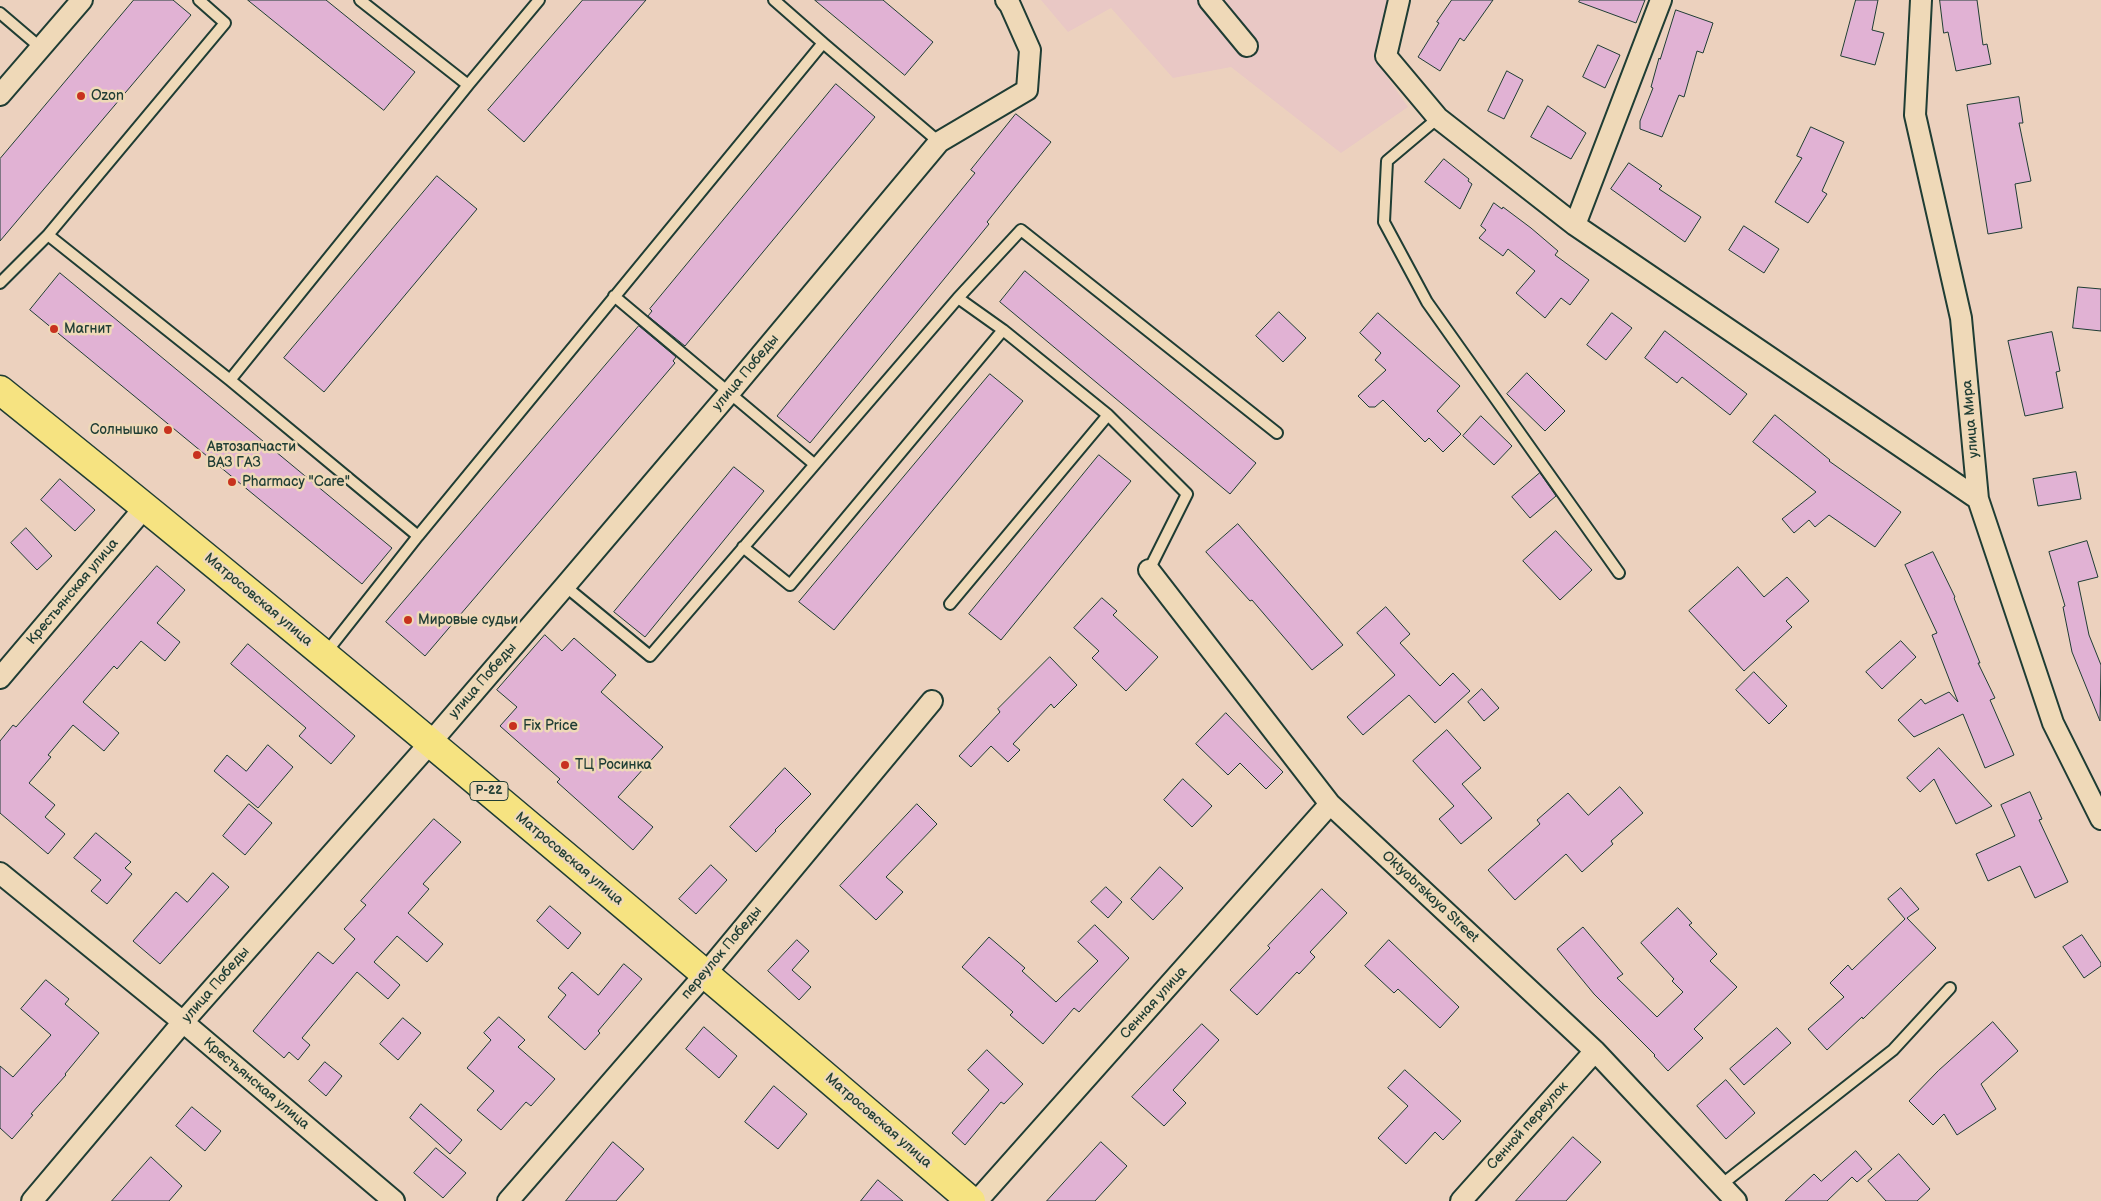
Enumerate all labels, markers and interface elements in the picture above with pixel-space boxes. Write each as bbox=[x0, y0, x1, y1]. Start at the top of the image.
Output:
place label: Ozon bbox=[91, 88, 124, 104]
marker: Ozon bbox=[75, 90, 87, 102]
place label: Магнит bbox=[64, 321, 112, 337]
marker: Магнит bbox=[48, 323, 60, 335]
street label: улица Победы bbox=[709, 331, 783, 415]
street label: улица Мира bbox=[1959, 379, 1983, 459]
place label: Солнышко bbox=[90, 422, 158, 438]
marker: Солнышко bbox=[162, 424, 174, 436]
place label: Автозапчасти ВАЗ ГАЗ bbox=[207, 439, 296, 472]
marker: Автозапчасти ВАЗ ГАЗ bbox=[191, 449, 203, 461]
place label: Pharmacy "Care" bbox=[242, 474, 350, 490]
marker: Pharmacy "Care" bbox=[226, 476, 238, 488]
street label: Крестьянская улица bbox=[24, 536, 122, 648]
street label: Матросовская улица bbox=[201, 550, 315, 650]
place label: Мировые судьи bbox=[418, 612, 518, 628]
marker: Мировые судьи bbox=[402, 614, 414, 626]
street label: улица Победы bbox=[446, 640, 520, 722]
place label: Fix Price bbox=[523, 718, 578, 734]
marker: Fix Price bbox=[507, 720, 519, 732]
place label: ТЦ Росинка bbox=[575, 757, 652, 773]
marker: ТЦ Росинка bbox=[559, 759, 571, 771]
road number: Р-22 bbox=[470, 781, 508, 800]
street label: Матросовская улица bbox=[512, 809, 626, 909]
street label: Oktyabrskaya Street bbox=[1378, 848, 1482, 946]
street label: переулок Победы bbox=[678, 903, 766, 1003]
street label: улица Победы bbox=[179, 944, 253, 1026]
street label: Сенная улица bbox=[1117, 963, 1191, 1043]
street label: Крестьянская улица bbox=[200, 1035, 312, 1133]
street label: Матросовская улица bbox=[821, 1070, 935, 1172]
street label: Сенной переулок bbox=[1484, 1078, 1572, 1174]

